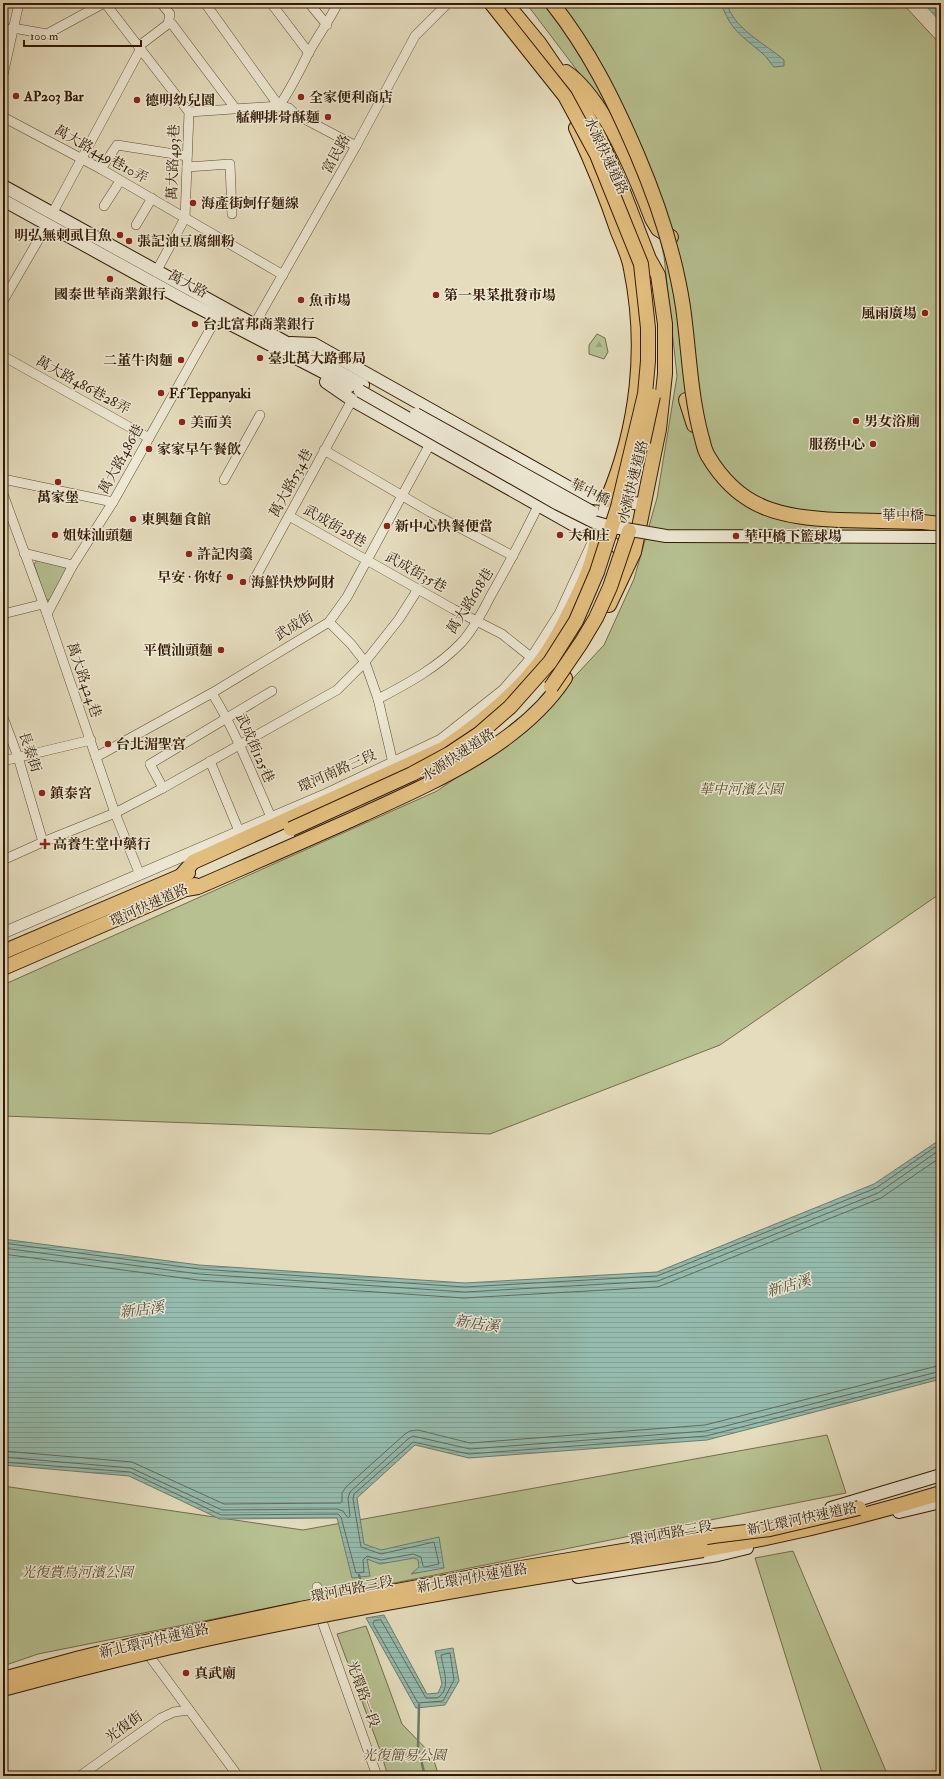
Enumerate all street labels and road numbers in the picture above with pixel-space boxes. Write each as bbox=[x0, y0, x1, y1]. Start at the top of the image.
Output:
street label: 水源快速道路 bbox=[581, 114, 631, 198]
street label: 萬大路449巷10弄 bbox=[51, 121, 151, 187]
street label: 萬大路493巷 bbox=[163, 124, 183, 200]
street label: 富民路 bbox=[318, 132, 354, 176]
street label: 萬大路 bbox=[165, 267, 211, 301]
street label: 萬大路486巷28弄 bbox=[33, 352, 133, 418]
street label: 萬大路486巷 bbox=[95, 421, 147, 497]
street label: 水源快速道路 bbox=[615, 438, 651, 524]
street label: 萬大路534巷 bbox=[266, 446, 316, 520]
street label: 華中橋 bbox=[567, 475, 613, 509]
street label: 武成街28巷 bbox=[301, 501, 369, 551]
street label: 華中橋 bbox=[882, 507, 924, 524]
street label: 武成街35巷 bbox=[382, 548, 450, 596]
street label: 萬大路618巷 bbox=[443, 565, 497, 637]
street label: 武成街 bbox=[272, 608, 316, 644]
street label: 萬大路424巷 bbox=[63, 640, 105, 720]
street label: 武成街125巷 bbox=[232, 711, 278, 785]
street label: 水源快速道路 bbox=[418, 725, 498, 785]
street label: 長泰街 bbox=[15, 729, 45, 775]
street label: 環河南路三段 bbox=[295, 746, 379, 796]
street label: 環河快速道路 bbox=[107, 880, 191, 930]
street label: 新北環河快速道路 bbox=[745, 1499, 859, 1539]
street label: 環河西路三段 bbox=[628, 1517, 714, 1549]
street label: 新北環河快速道路 bbox=[415, 1560, 529, 1596]
street label: 環河西路三段 bbox=[309, 1573, 395, 1605]
street label: 新北環河快速道路 bbox=[98, 1620, 210, 1662]
street label: 光環路一段 bbox=[343, 1658, 383, 1730]
street label: 光復街 bbox=[102, 1708, 146, 1746]

